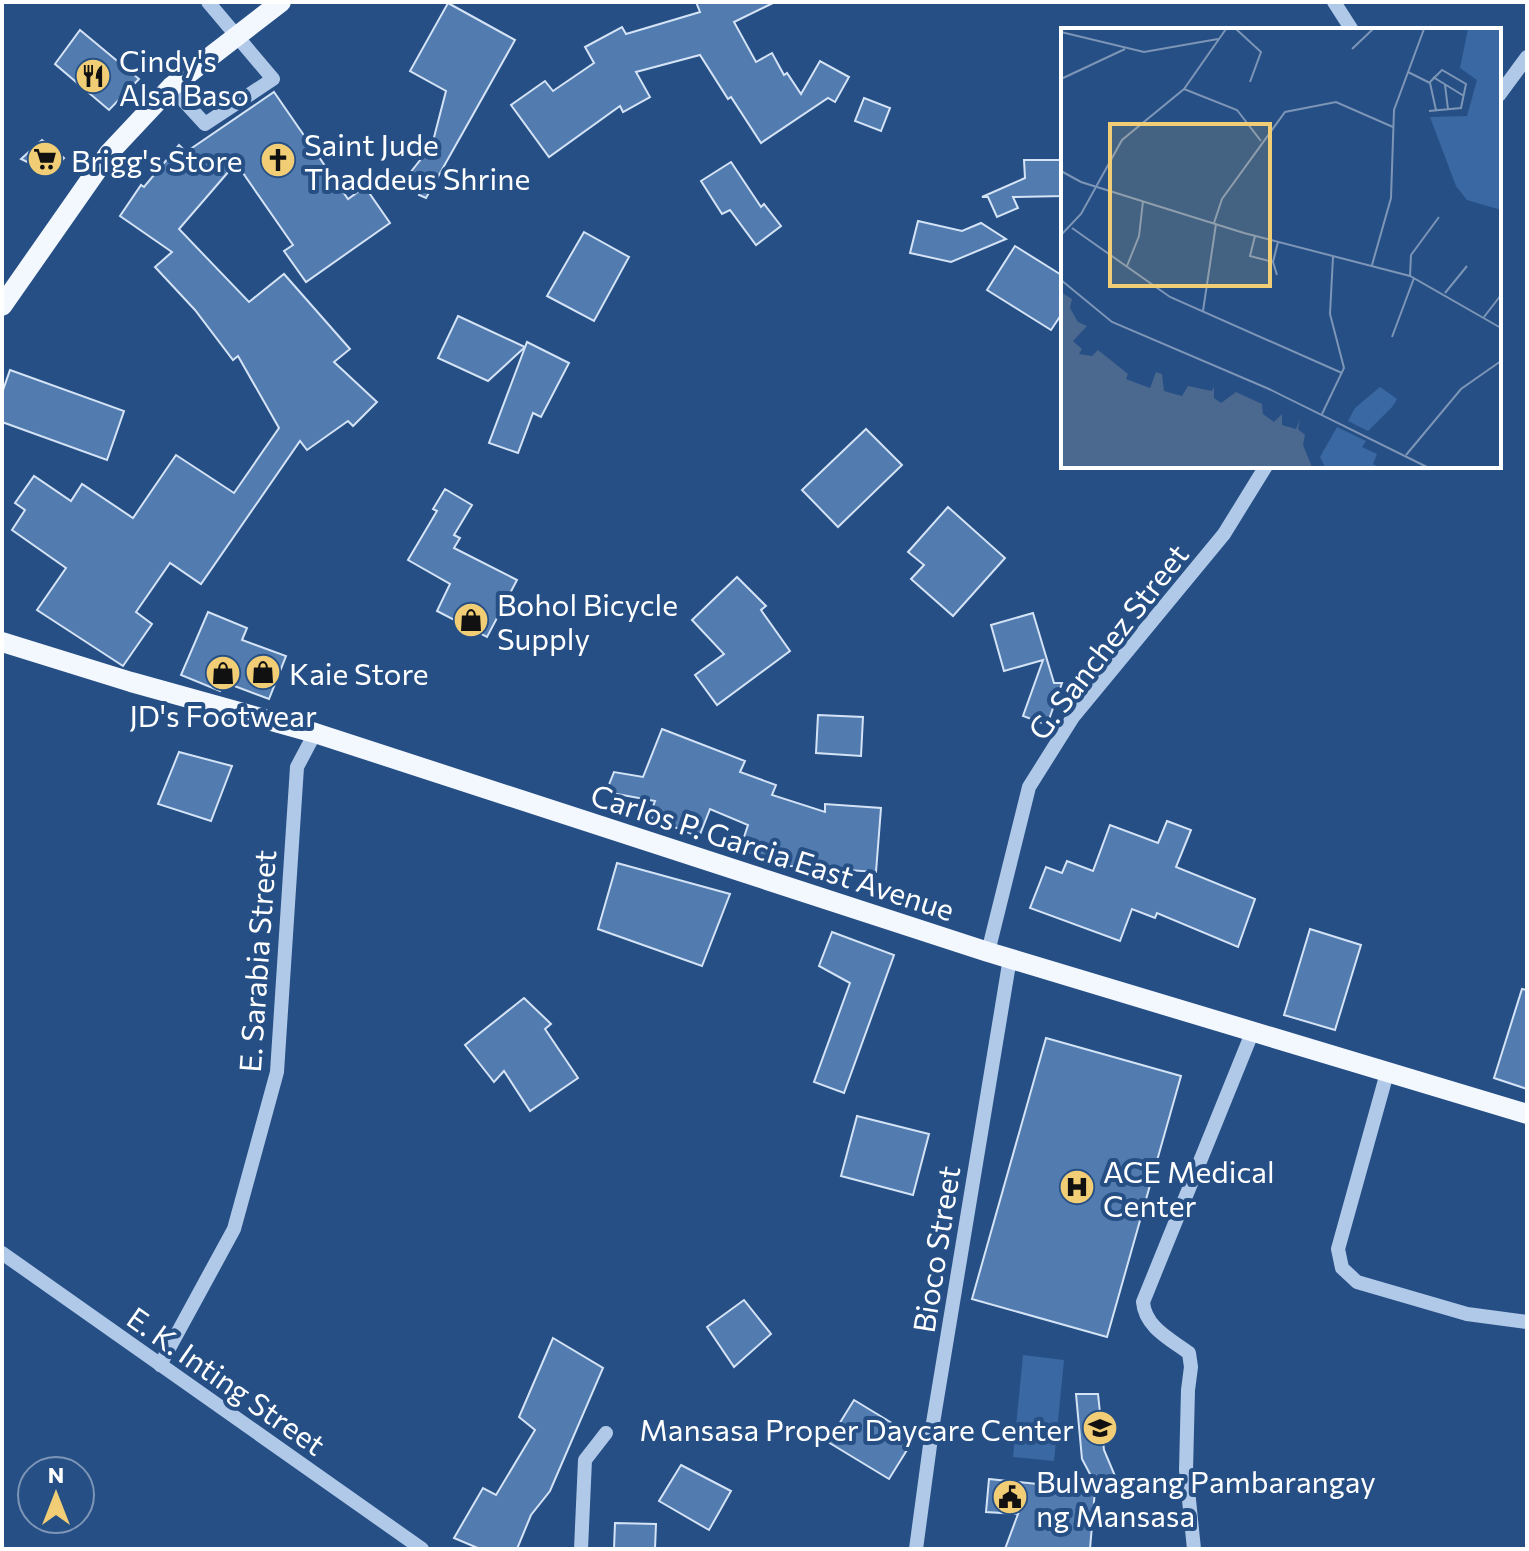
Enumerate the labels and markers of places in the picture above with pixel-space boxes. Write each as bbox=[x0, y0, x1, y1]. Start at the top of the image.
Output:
place label: Cindy's Alsa Baso bbox=[119, 41, 249, 112]
restaurant icon: Cindy's Alsa Baso bbox=[74, 57, 112, 95]
place label: Saint Jude Thaddeus Shrine bbox=[304, 125, 530, 196]
supermarket icon: Brigg's Store bbox=[26, 140, 64, 178]
place label: Brigg's Store bbox=[71, 141, 243, 178]
church icon: Saint Jude Thaddeus Shrine bbox=[259, 141, 297, 179]
place label: Bohol Bicycle Supply bbox=[497, 585, 678, 656]
shop icon: Bohol Bicycle Supply bbox=[452, 601, 490, 639]
shop icon: Kaie Store bbox=[244, 653, 282, 691]
shop icon: JD's Footwear bbox=[204, 654, 242, 692]
place label: Kaie Store bbox=[289, 654, 429, 691]
place label: JD's Footwear bbox=[129, 696, 317, 733]
place label: ACE Medical Center bbox=[1103, 1152, 1275, 1223]
hospital icon: ACE Medical Center bbox=[1058, 1168, 1096, 1206]
school or university icon: Mansasa Proper Daycare Center bbox=[1081, 1409, 1119, 1447]
place label: Mansasa Proper Daycare Center bbox=[639, 1410, 1074, 1447]
place label: Bulwagang Pambarangay ng Mansasa bbox=[1036, 1462, 1376, 1533]
public building icon: Bulwagang Pambarangay ng Mansasa bbox=[991, 1478, 1029, 1516]

